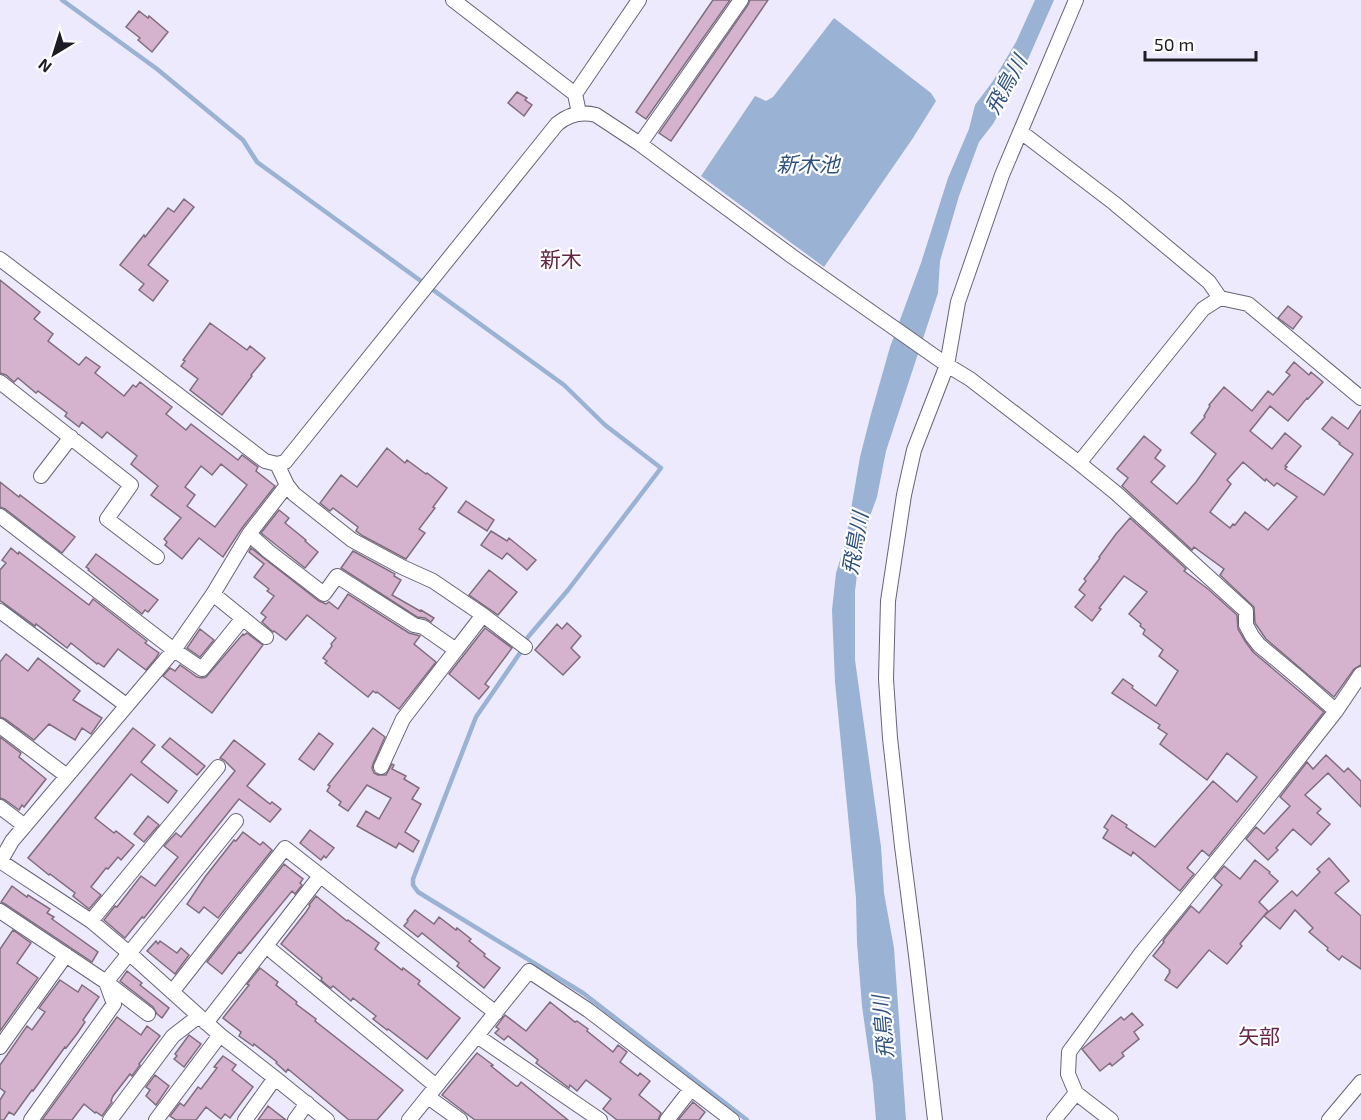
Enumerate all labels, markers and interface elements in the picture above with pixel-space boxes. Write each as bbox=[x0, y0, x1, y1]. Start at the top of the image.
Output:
north arrow bbox=[24, 24, 84, 84]
scale bar bbox=[1145, 24, 1256, 62]
text: 50 m bbox=[1154, 33, 1194, 55]
water label: 飛鳥川 bbox=[979, 49, 1032, 118]
text: N bbox=[34, 55, 55, 77]
water label: 新木池 bbox=[777, 151, 841, 176]
district label: 新木 bbox=[540, 246, 582, 271]
water label: 飛鳥川 bbox=[836, 508, 872, 576]
water label: 飛鳥川 bbox=[867, 993, 897, 1059]
district label: 矢部 bbox=[1238, 1023, 1280, 1048]

